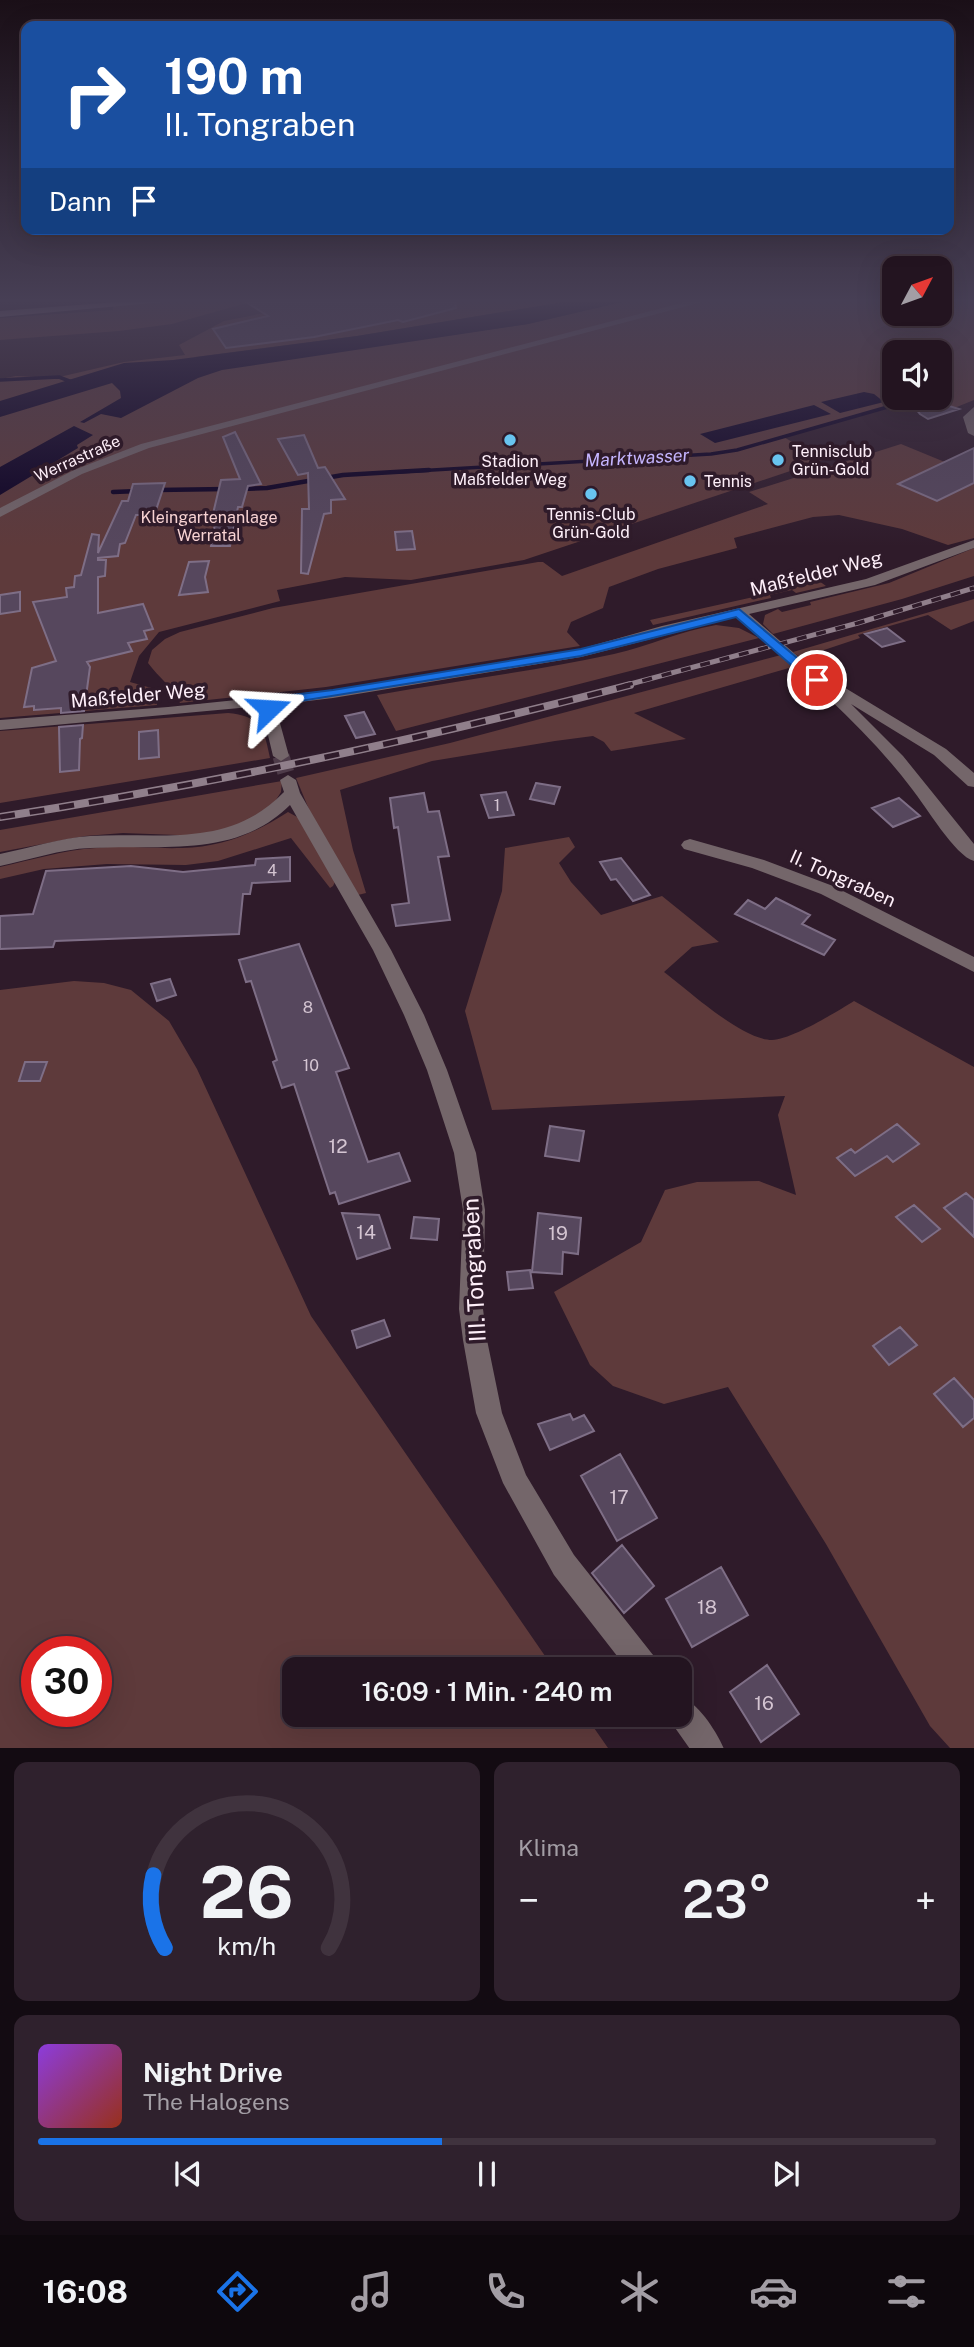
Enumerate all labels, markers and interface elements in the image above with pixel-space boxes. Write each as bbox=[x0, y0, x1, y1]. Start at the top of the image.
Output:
text: 190 m bbox=[164, 47, 304, 105]
icon: right bbox=[49, 49, 140, 140]
text: II. Tongraben bbox=[164, 106, 355, 143]
icon: arrive bbox=[125, 182, 163, 220]
text: Dann bbox=[49, 186, 111, 217]
north arrow bbox=[882, 256, 952, 326]
map controls bbox=[882, 256, 952, 410]
button: sound bbox=[882, 340, 952, 410]
street label: Werrastraße bbox=[31, 431, 123, 486]
marker: Stadion Maßfelder Weg bbox=[502, 432, 518, 448]
place label: Tennisclub Grün-Gold bbox=[792, 442, 872, 479]
water label: Marktwasser bbox=[584, 444, 690, 471]
place label: Stadion Maßfelder Weg bbox=[453, 452, 567, 489]
marker: Tennisclub Grün-Gold bbox=[770, 452, 786, 468]
place label: Tennis bbox=[704, 472, 752, 491]
marker: Tennis bbox=[682, 473, 698, 489]
marker: Tennis-Club Grün-Gold bbox=[583, 486, 599, 502]
place label: Tennis-Club Grün-Gold bbox=[546, 505, 636, 542]
park label: Kleingartenanlage Werratal bbox=[140, 508, 278, 545]
street label: Maßfelder Weg bbox=[748, 546, 885, 600]
pin bbox=[787, 650, 847, 710]
icon: arrive bbox=[798, 661, 836, 699]
position arrow bbox=[232, 672, 306, 746]
street label: Maßfelder Weg bbox=[70, 678, 207, 712]
house number: 1 bbox=[494, 796, 500, 815]
street label: II. Tongraben bbox=[787, 845, 899, 911]
house number: 4 bbox=[267, 861, 277, 880]
house number: 8 bbox=[303, 998, 313, 1017]
house number: 10 bbox=[303, 1056, 319, 1075]
house number: 12 bbox=[328, 1135, 348, 1157]
street label: III. Tongraben bbox=[456, 1197, 491, 1343]
house number: 14 bbox=[356, 1221, 376, 1243]
house number: 19 bbox=[548, 1222, 568, 1244]
house number: 17 bbox=[609, 1486, 629, 1508]
house number: 18 bbox=[697, 1596, 717, 1618]
speed limit sign: 30 bbox=[21, 1636, 112, 1727]
text: 16:09 · 1 Min. · 240 m bbox=[362, 1676, 612, 1707]
house number: 16 bbox=[754, 1692, 774, 1714]
text: Klima bbox=[518, 1834, 579, 1861]
text: 26 bbox=[200, 1849, 294, 1934]
text: 23° bbox=[682, 1869, 772, 1930]
text: − bbox=[518, 1878, 539, 1923]
text: + bbox=[915, 1878, 936, 1923]
text: km/h bbox=[218, 1930, 276, 1960]
text: Night Drive bbox=[143, 2057, 283, 2088]
text: The Halogens bbox=[143, 2088, 290, 2115]
icon: previous bbox=[169, 2155, 207, 2193]
icon: pause bbox=[468, 2155, 506, 2193]
icon: next bbox=[767, 2155, 805, 2193]
icon: directions bbox=[213, 2267, 262, 2316]
icon: music bbox=[347, 2267, 396, 2316]
icon: phone bbox=[481, 2267, 530, 2316]
icon: climate bbox=[615, 2267, 664, 2316]
icon: car bbox=[749, 2267, 798, 2316]
icon: filters bbox=[882, 2267, 931, 2316]
text: 16:08 bbox=[42, 2273, 128, 2310]

